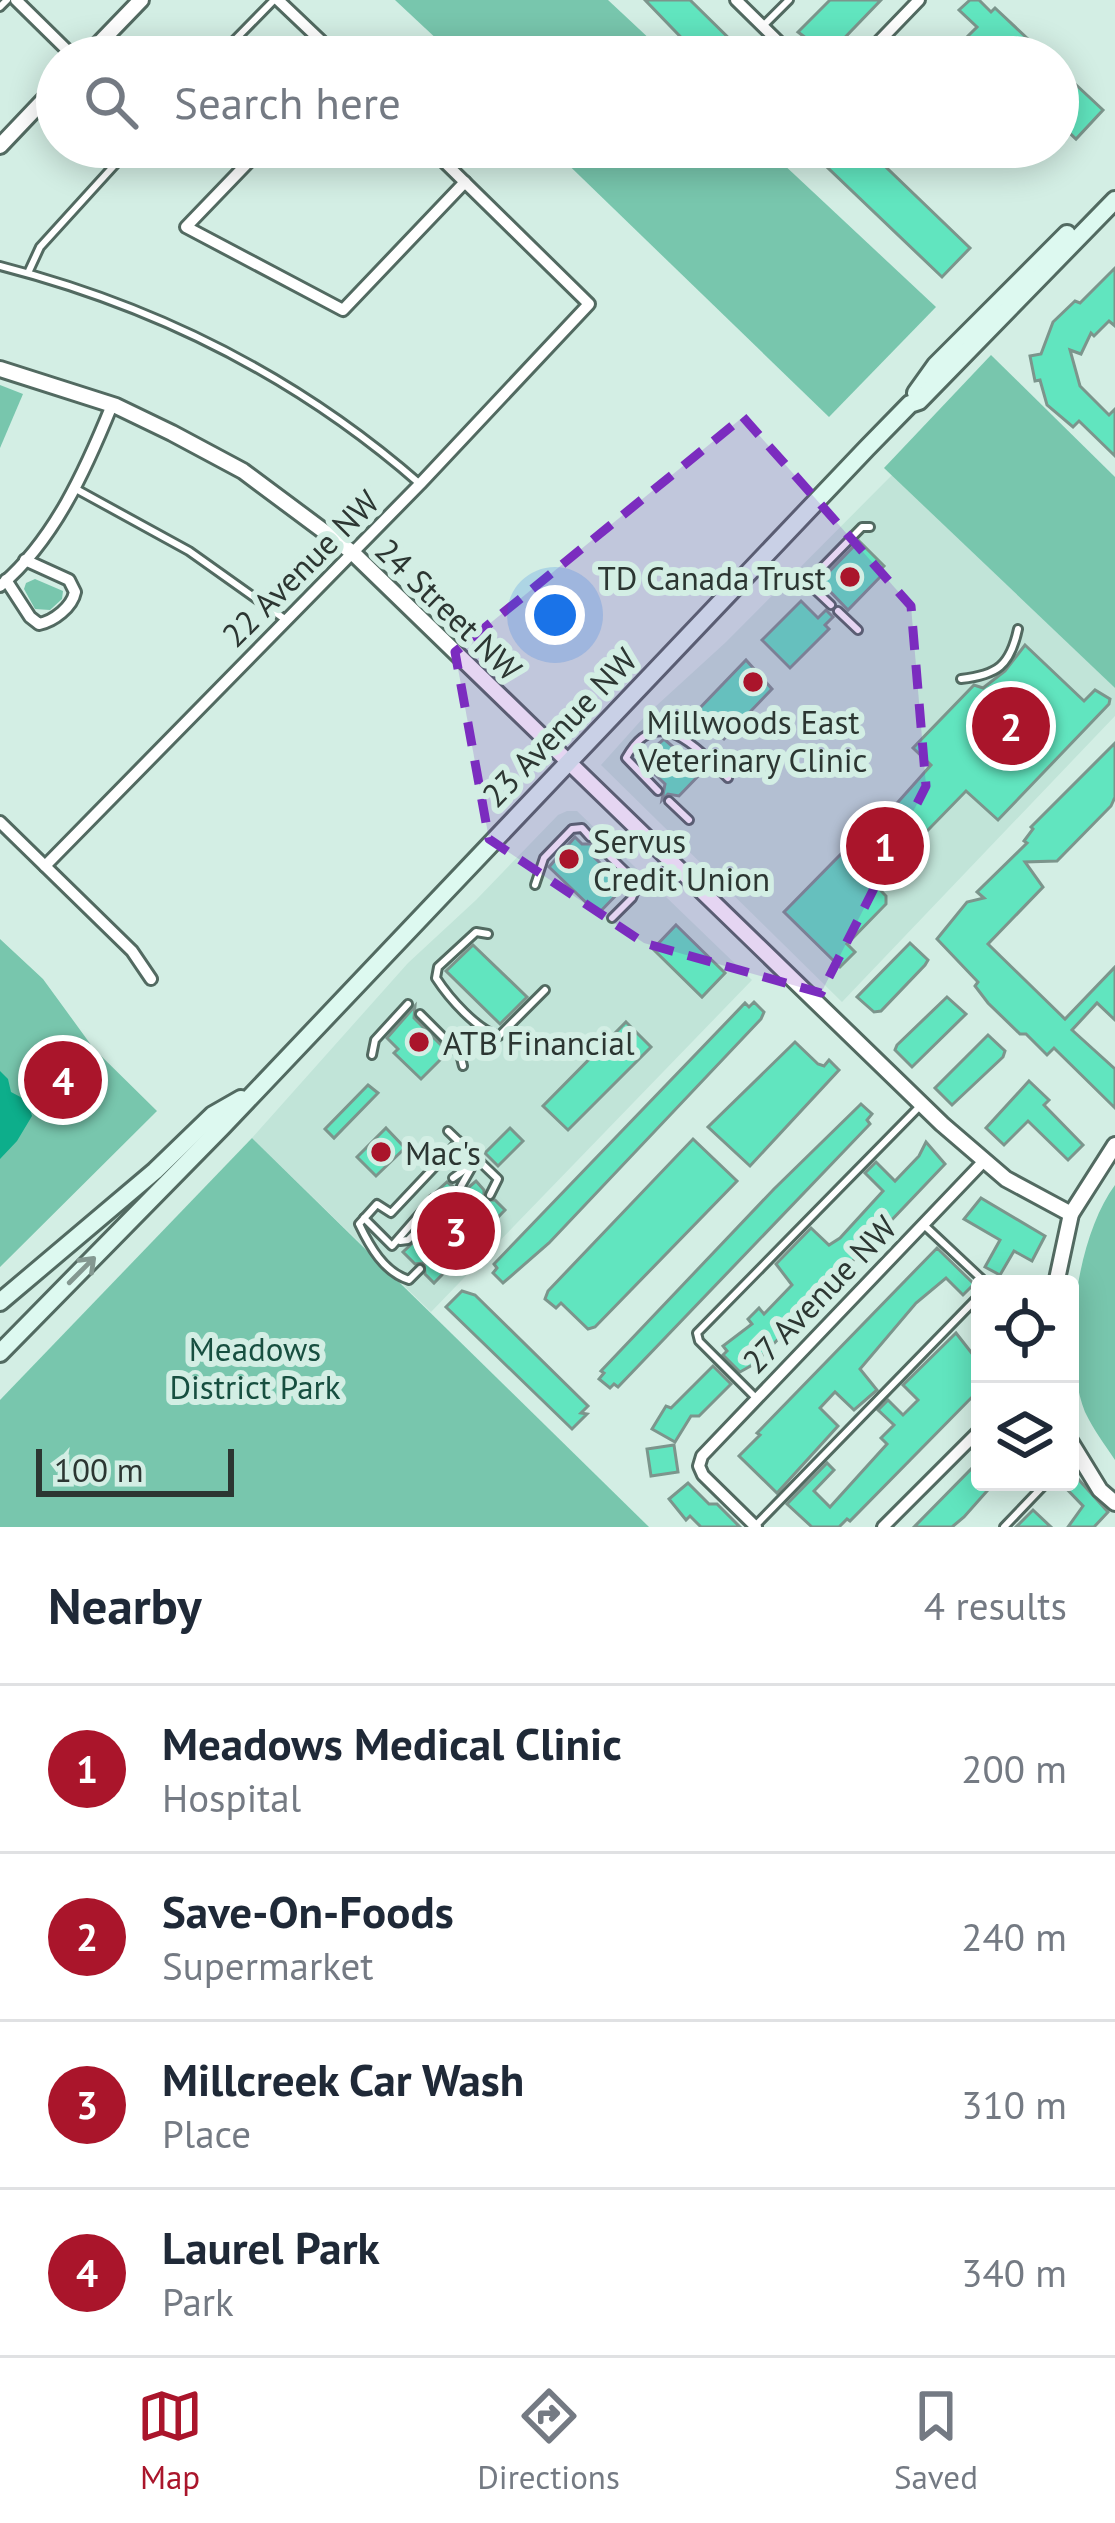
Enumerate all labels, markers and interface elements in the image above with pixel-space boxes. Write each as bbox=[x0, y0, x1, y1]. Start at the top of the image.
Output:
search box bbox=[36, 36, 1079, 168]
icon: search bbox=[78, 69, 144, 135]
text: Search here bbox=[174, 73, 401, 131]
street label: 22 Avenue NW bbox=[212, 480, 388, 656]
street label: 24 Street NW bbox=[367, 528, 532, 690]
place label: TD Canada Trust bbox=[597, 556, 826, 599]
marker: TD Canada Trust bbox=[837, 564, 863, 590]
your location bbox=[525, 585, 585, 645]
street label: 23 Avenue NW bbox=[472, 638, 646, 816]
marker: Millwoods East Veterinary Clinic bbox=[740, 669, 766, 695]
pin: 2 bbox=[972, 681, 1050, 771]
place label: Millwoods East Veterinary Clinic bbox=[638, 700, 868, 781]
pin: 1 bbox=[846, 801, 924, 891]
place label: Servus Credit Union bbox=[593, 819, 770, 900]
marker: Servus Credit Union bbox=[556, 846, 582, 872]
place label: ATB Financial bbox=[443, 1021, 635, 1064]
marker: ATB Financial bbox=[406, 1029, 432, 1055]
pin: 4 bbox=[24, 1035, 102, 1125]
place label: Mac's bbox=[405, 1131, 481, 1174]
marker: Mac's bbox=[368, 1139, 394, 1165]
pin: 3 bbox=[417, 1186, 495, 1276]
street label: 27 Avenue NW bbox=[733, 1205, 906, 1382]
one-way arrow bbox=[67, 1256, 96, 1285]
map controls bbox=[971, 1275, 1079, 1491]
button: locate bbox=[971, 1275, 1079, 1383]
park label: Meadows District Park bbox=[169, 1327, 341, 1408]
button: layers bbox=[971, 1383, 1079, 1491]
scale bar bbox=[36, 1443, 234, 1496]
text: 100 m bbox=[54, 1448, 144, 1491]
text: Nearby bbox=[48, 1572, 202, 1638]
text: 4 results bbox=[924, 1580, 1067, 1631]
text: Meadows Medical Clinic bbox=[162, 1714, 622, 1772]
text: 1 bbox=[76, 1743, 98, 1794]
text: 200 m bbox=[961, 1743, 1067, 1794]
text: Hospital bbox=[162, 1772, 301, 1823]
text: Save-On-Foods bbox=[162, 1882, 454, 1940]
text: 2 bbox=[76, 1911, 98, 1962]
text: 240 m bbox=[961, 1911, 1067, 1962]
text: Supermarket bbox=[162, 1940, 373, 1991]
text: Millcreek Car Wash bbox=[162, 2050, 524, 2108]
text: 3 bbox=[76, 2079, 98, 2130]
text: 310 m bbox=[961, 2079, 1067, 2130]
text: Place bbox=[162, 2108, 251, 2159]
text: Laurel Park bbox=[162, 2218, 380, 2276]
text: 4 bbox=[76, 2247, 98, 2298]
text: 340 m bbox=[961, 2247, 1067, 2298]
text: Park bbox=[162, 2276, 234, 2327]
tab: Map bbox=[137, 2383, 203, 2498]
tab: Directions bbox=[477, 2383, 620, 2498]
tab: Saved bbox=[894, 2383, 978, 2498]

